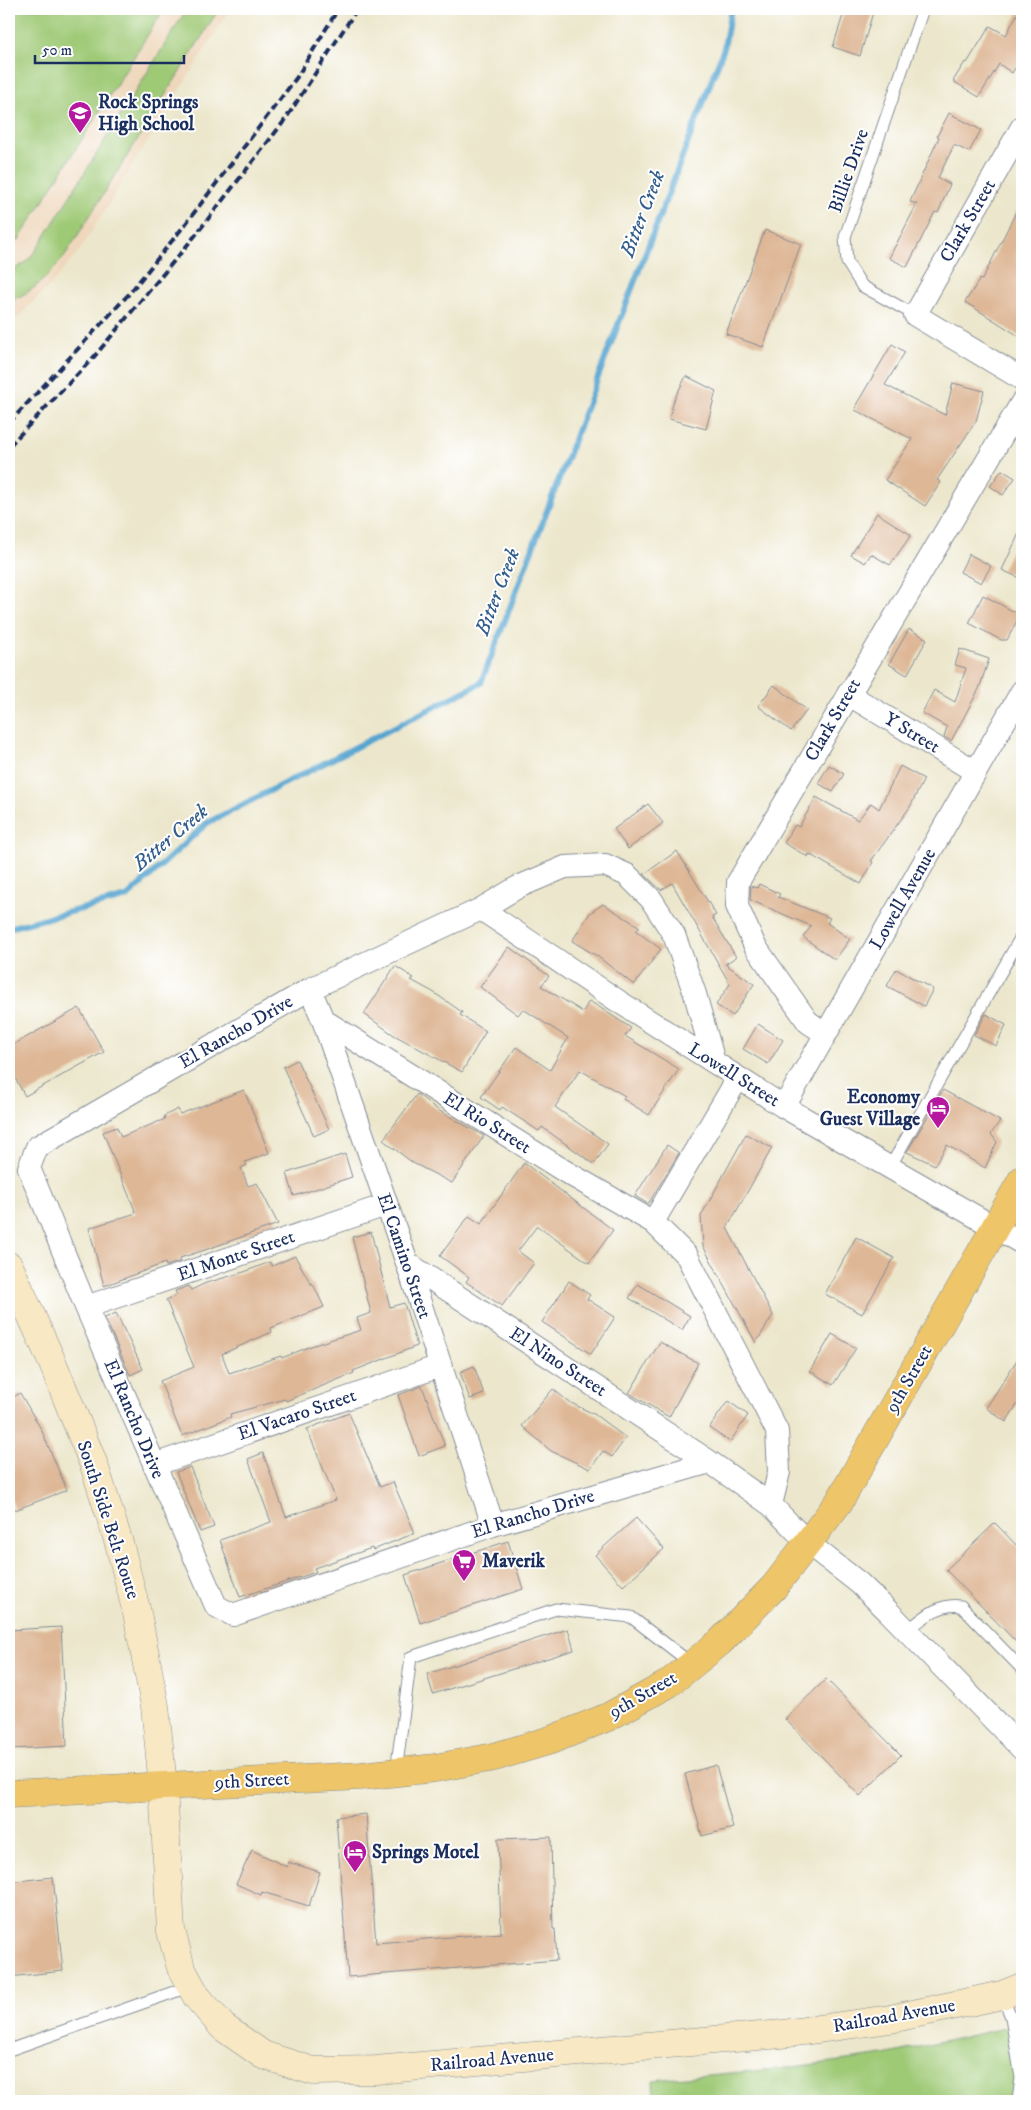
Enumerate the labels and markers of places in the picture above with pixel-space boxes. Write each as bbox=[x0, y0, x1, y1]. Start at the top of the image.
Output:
place label: Rock Springs High School bbox=[98, 91, 199, 136]
school or university icon: Rock Springs High School bbox=[67, 100, 93, 134]
place label: Economy Guest Village bbox=[820, 1086, 921, 1131]
hotel icon: Economy Guest Village bbox=[925, 1095, 951, 1129]
supermarket icon: Maverik bbox=[451, 1548, 477, 1582]
place label: Maverik bbox=[482, 1550, 546, 1573]
hotel icon: Springs Motel bbox=[342, 1839, 368, 1873]
place label: Springs Motel bbox=[372, 1841, 479, 1864]

